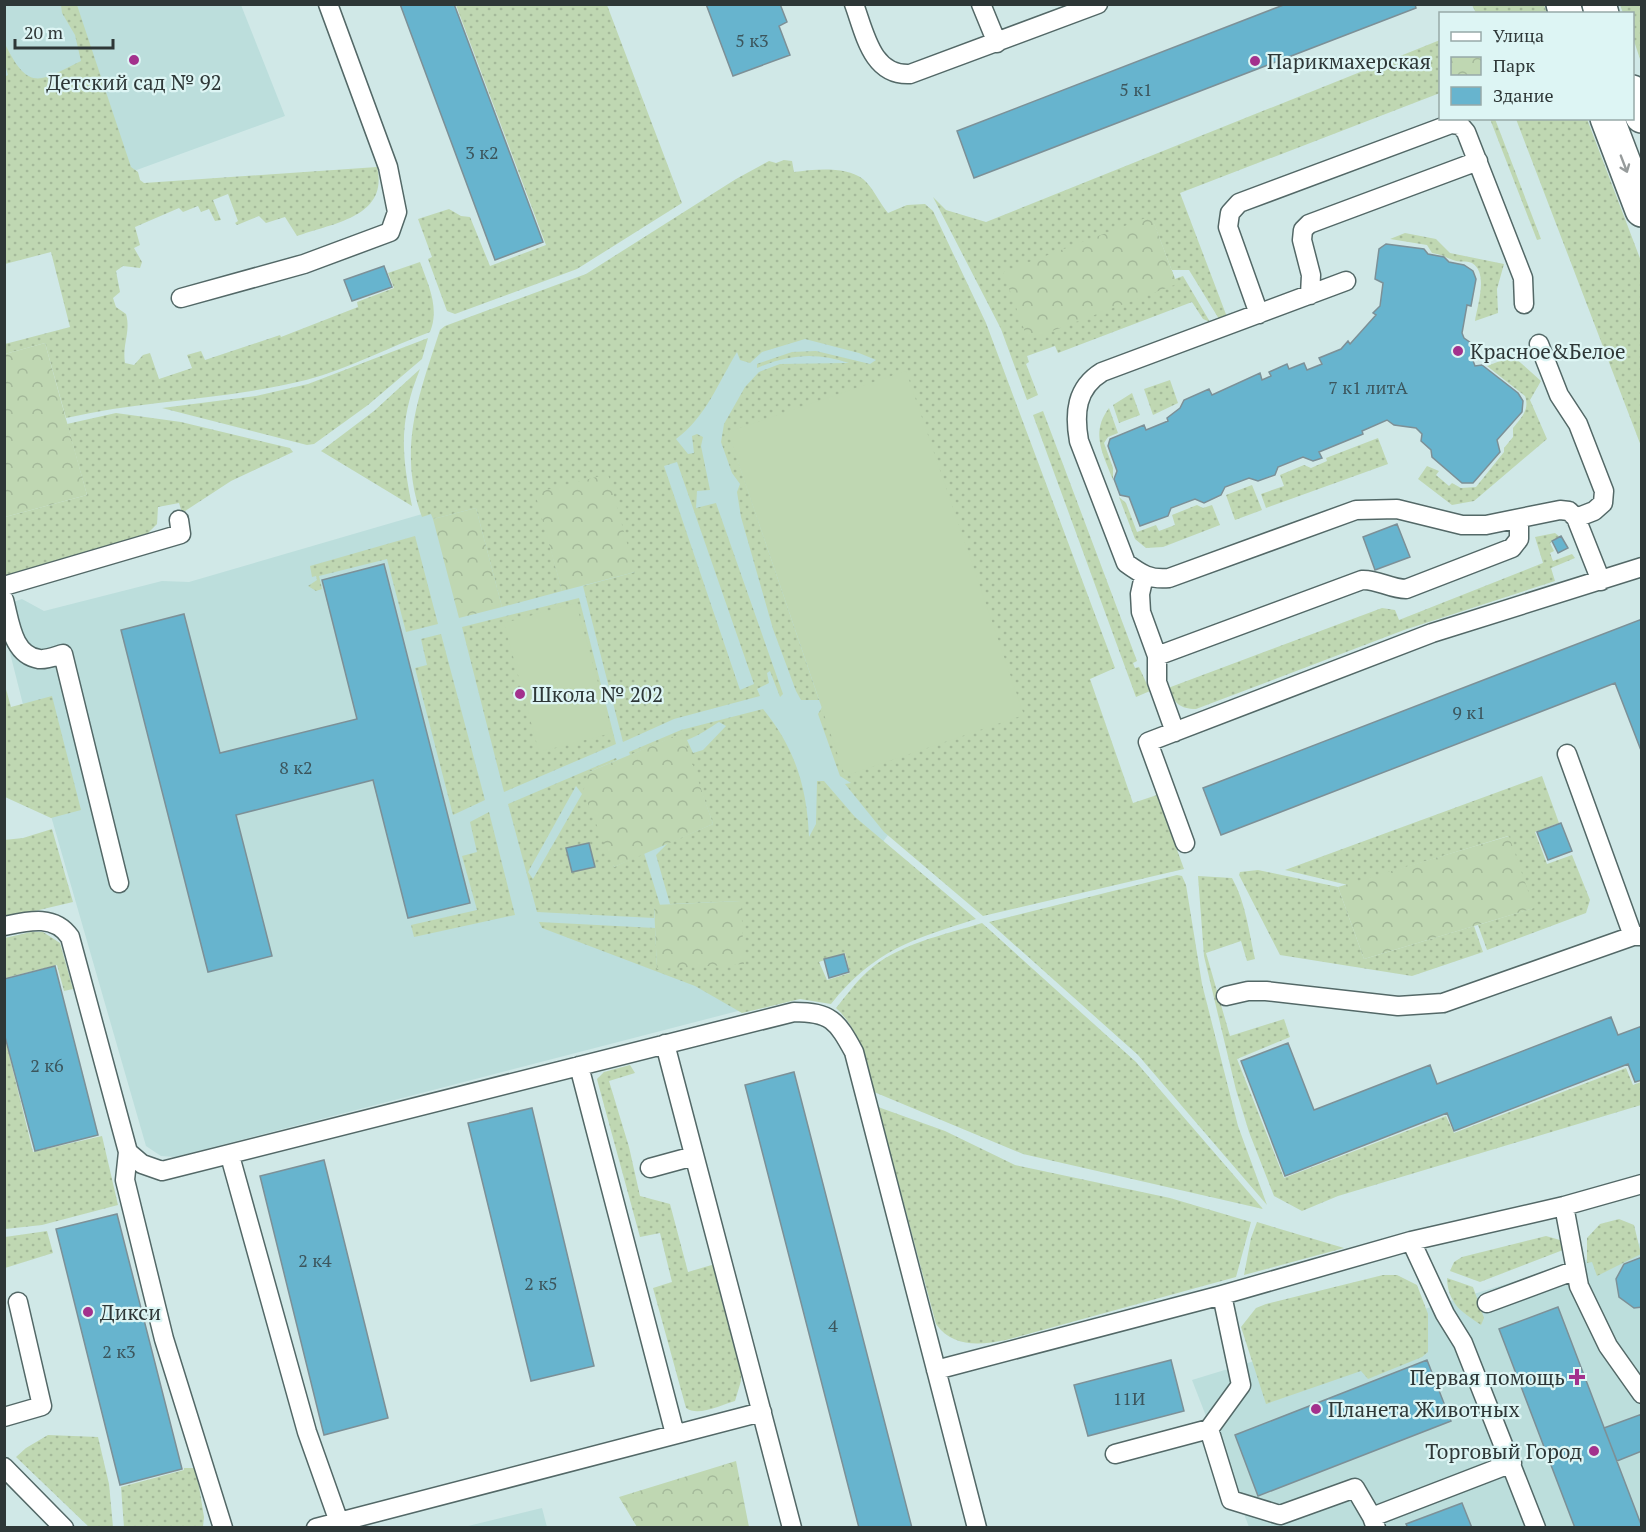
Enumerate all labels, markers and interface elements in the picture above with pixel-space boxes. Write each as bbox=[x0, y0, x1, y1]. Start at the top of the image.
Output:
scale bar bbox=[15, 12, 112, 50]
legend bbox=[1439, 12, 1634, 120]
text: 20 m bbox=[24, 20, 64, 44]
text: Улица bbox=[1493, 23, 1544, 47]
house number: 5 к3 bbox=[735, 28, 769, 52]
place label: Парикмахерская bbox=[1267, 47, 1431, 75]
marker: Детский сад № 92 bbox=[127, 53, 141, 67]
text: Парк bbox=[1493, 53, 1535, 77]
marker: Парикмахерская bbox=[1248, 54, 1262, 68]
place label: Детский сад № 92 bbox=[46, 68, 222, 96]
house number: 5 к1 bbox=[1119, 77, 1153, 101]
text: Здание bbox=[1493, 83, 1553, 107]
house number: 3 к2 bbox=[465, 140, 499, 164]
one-way arrow bbox=[1619, 154, 1630, 173]
place label: Красное&Белое bbox=[1470, 337, 1625, 365]
marker: Красное&Белое bbox=[1451, 344, 1465, 358]
house number: 7 к1 литА bbox=[1328, 375, 1408, 399]
place label: Школа № 202 bbox=[532, 680, 663, 708]
marker: Школа № 202 bbox=[513, 687, 527, 701]
house number: 9 к1 bbox=[1452, 700, 1486, 724]
house number: 8 к2 bbox=[279, 755, 313, 779]
house number: 2 к6 bbox=[30, 1053, 64, 1077]
house number: 2 к4 bbox=[298, 1248, 332, 1272]
house number: 2 к5 bbox=[524, 1271, 558, 1295]
place label: Дикси bbox=[100, 1298, 161, 1326]
marker: Дикси bbox=[81, 1305, 95, 1319]
house number: 4 bbox=[828, 1313, 838, 1337]
house number: 2 к3 bbox=[102, 1339, 136, 1363]
place label: Первая помощь bbox=[1410, 1363, 1565, 1391]
marker: Первая помощь bbox=[1570, 1370, 1584, 1384]
house number: 11И bbox=[1113, 1386, 1145, 1410]
place label: Планета Животных bbox=[1328, 1395, 1520, 1423]
marker: Планета Животных bbox=[1309, 1402, 1323, 1416]
place label: Торговый Город bbox=[1425, 1437, 1582, 1465]
marker: Торговый Город bbox=[1587, 1444, 1601, 1458]

